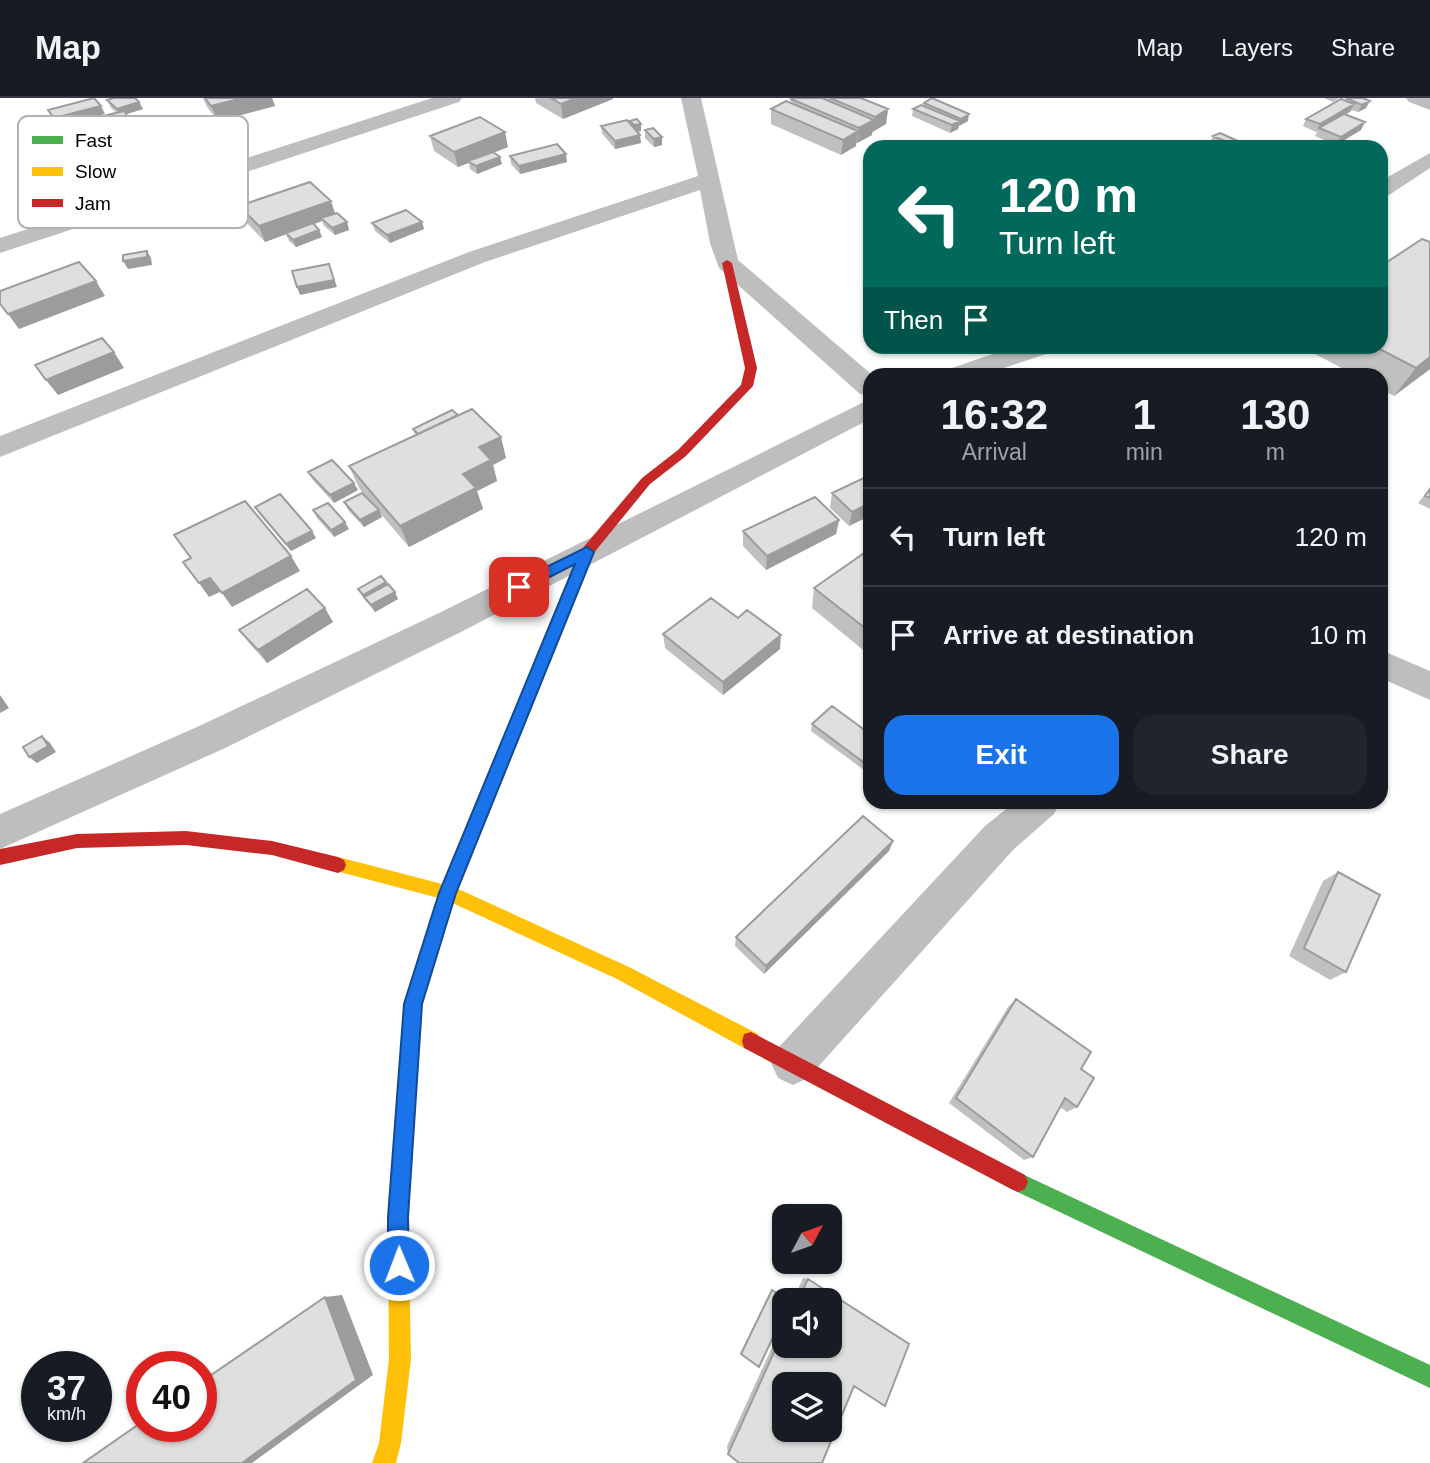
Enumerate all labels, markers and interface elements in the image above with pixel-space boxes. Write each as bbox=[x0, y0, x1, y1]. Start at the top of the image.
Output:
text: Map bbox=[35, 29, 101, 66]
text: Map bbox=[1136, 34, 1183, 61]
text: Layers bbox=[1221, 34, 1293, 61]
text: Share bbox=[1331, 34, 1395, 61]
legend bbox=[18, 116, 248, 228]
text: Fast bbox=[75, 130, 113, 151]
text: Slow bbox=[75, 161, 116, 182]
icon: left bbox=[884, 168, 975, 259]
text: 120 m bbox=[999, 168, 1138, 222]
text: Jam bbox=[75, 193, 111, 214]
text: Turn left bbox=[999, 225, 1115, 261]
icon: arrive bbox=[957, 301, 995, 339]
text: Then bbox=[884, 305, 943, 335]
text: 16:32 bbox=[941, 391, 1048, 438]
text: 1 bbox=[1132, 391, 1156, 438]
text: 130 bbox=[1240, 391, 1310, 438]
text: Arrival bbox=[962, 439, 1027, 465]
text: min bbox=[1126, 439, 1163, 465]
text: m bbox=[1266, 439, 1285, 465]
icon: left bbox=[884, 518, 922, 556]
text: Turn left bbox=[943, 522, 1045, 552]
text: 120 m bbox=[1295, 522, 1367, 552]
pin bbox=[489, 557, 549, 617]
icon: arrive bbox=[500, 568, 538, 606]
icon: arrive bbox=[884, 616, 922, 654]
text: Arrive at destination bbox=[943, 620, 1194, 650]
text: 10 m bbox=[1309, 620, 1367, 650]
button: Exit bbox=[884, 715, 1119, 795]
button: Share bbox=[1133, 715, 1367, 795]
north arrow bbox=[772, 1204, 842, 1274]
map controls bbox=[772, 1204, 842, 1442]
position arrow bbox=[362, 1228, 436, 1302]
button: sound bbox=[772, 1288, 842, 1358]
speed limit sign: 40 bbox=[126, 1351, 217, 1442]
text: 37 bbox=[47, 1368, 86, 1407]
button: layers bbox=[772, 1372, 842, 1442]
text: km/h bbox=[47, 1404, 86, 1424]

